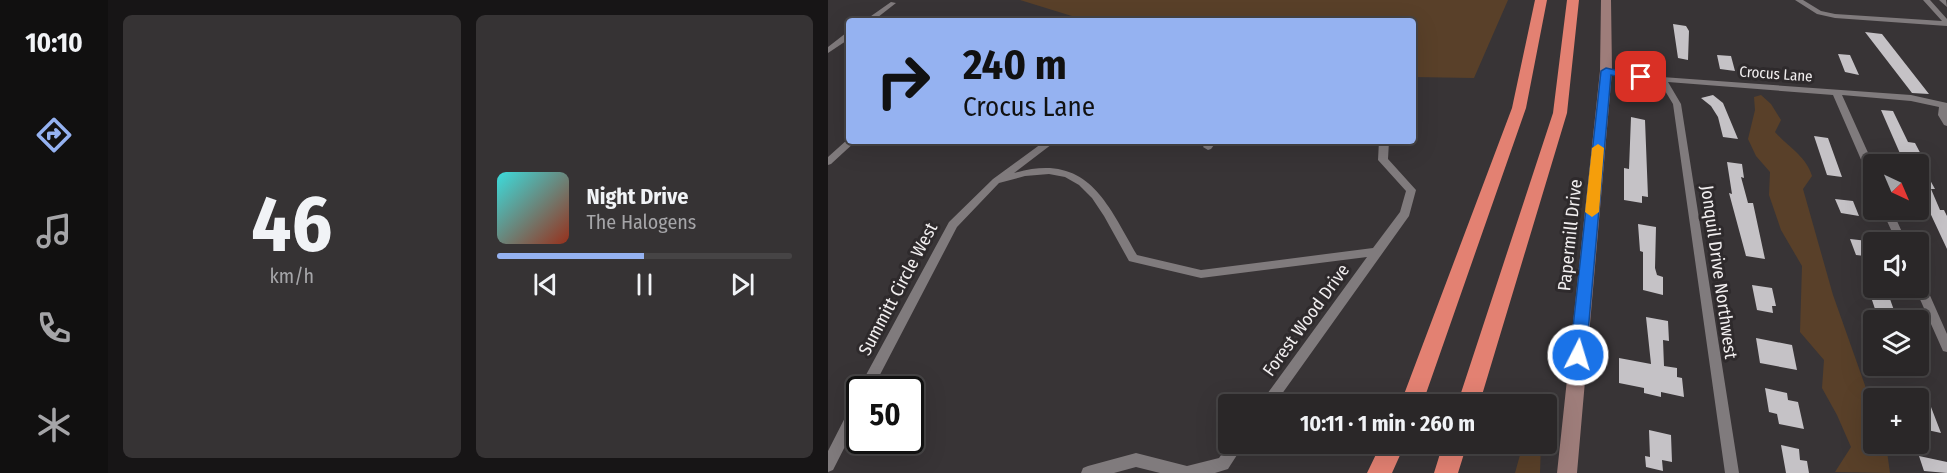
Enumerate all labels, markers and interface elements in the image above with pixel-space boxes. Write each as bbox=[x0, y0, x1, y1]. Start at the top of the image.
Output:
text: 10:10 bbox=[25, 27, 83, 59]
text: 240 m bbox=[963, 40, 1067, 90]
icon: right bbox=[864, 42, 942, 120]
pin bbox=[1615, 51, 1666, 102]
icon: arrive bbox=[1624, 60, 1657, 93]
street label: Crocus Lane bbox=[1739, 62, 1813, 86]
text: Crocus Lane bbox=[963, 91, 1095, 123]
icon: directions bbox=[33, 114, 75, 156]
north arrow bbox=[1863, 154, 1929, 220]
map controls bbox=[1863, 154, 1929, 454]
text: 46 bbox=[251, 178, 332, 272]
street label: Papermill Drive bbox=[1553, 178, 1587, 292]
text: Night Drive bbox=[587, 183, 688, 210]
street label: Jonquil Drive Northwest bbox=[1696, 184, 1742, 360]
icon: music bbox=[33, 210, 75, 252]
text: The Halogens bbox=[587, 210, 696, 234]
street label: Summitt Circle West bbox=[854, 219, 942, 359]
button: sound bbox=[1863, 232, 1929, 298]
street label: Forest Wood Drive bbox=[1258, 259, 1354, 380]
text: km/h bbox=[269, 264, 314, 288]
icon: previous bbox=[529, 268, 562, 301]
icon: pause bbox=[628, 268, 661, 301]
icon: next bbox=[726, 268, 759, 301]
icon: phone bbox=[33, 307, 75, 349]
button: layers bbox=[1863, 310, 1929, 376]
position arrow bbox=[1546, 323, 1610, 387]
speed limit sign: 50 bbox=[846, 376, 924, 454]
button: + bbox=[1863, 388, 1929, 454]
icon: climate bbox=[33, 404, 75, 446]
text: 10:11 · 1 min · 260 m bbox=[1300, 410, 1475, 437]

